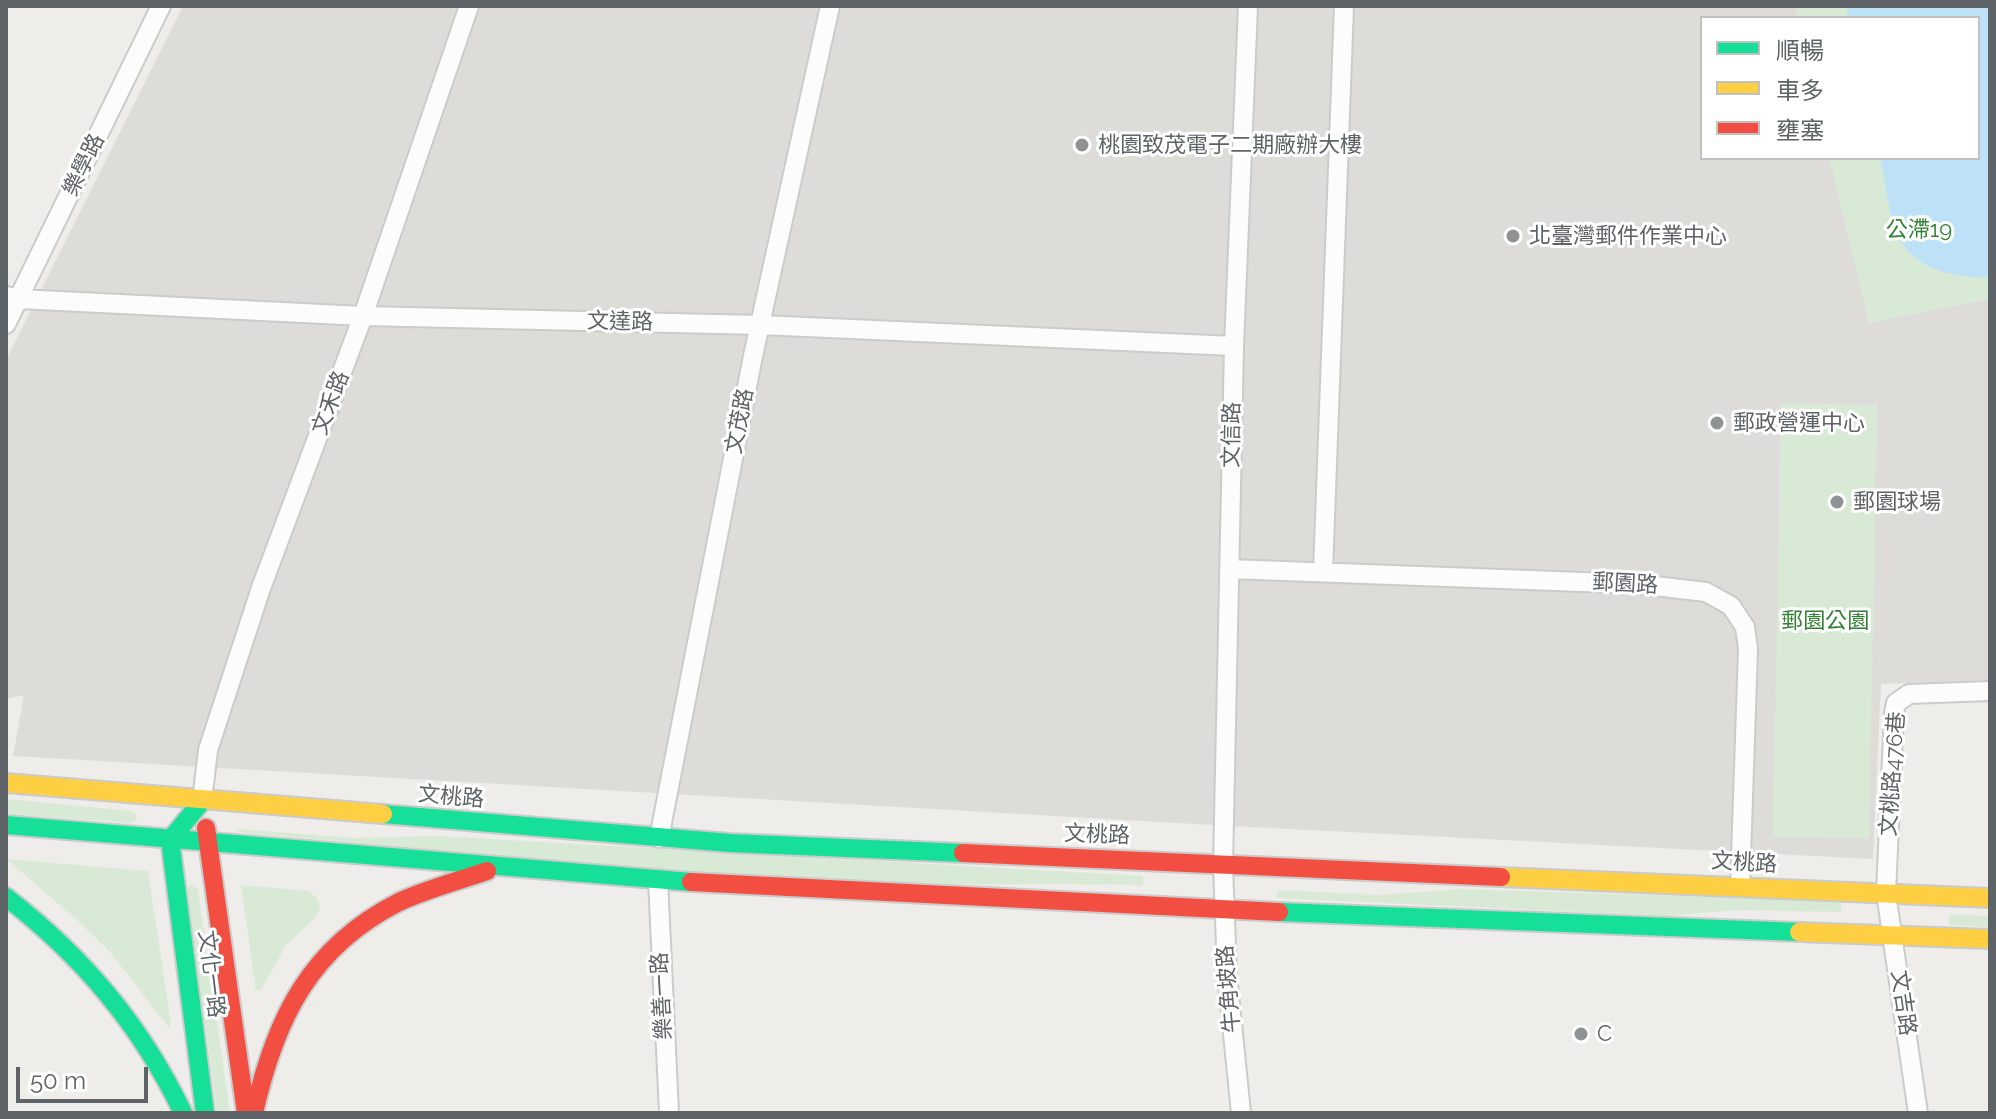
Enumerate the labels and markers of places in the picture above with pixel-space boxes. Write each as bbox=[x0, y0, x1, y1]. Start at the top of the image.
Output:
place label: 桃園致茂電子二期廠辦大樓 bbox=[1098, 132, 1362, 158]
marker: 桃園致茂電子二期廠辦大樓 bbox=[1073, 136, 1091, 154]
place label: 北臺灣郵件作業中心 bbox=[1529, 223, 1727, 249]
marker: 北臺灣郵件作業中心 bbox=[1504, 227, 1522, 245]
place label: 郵政營運中心 bbox=[1733, 410, 1865, 436]
marker: 郵政營運中心 bbox=[1708, 414, 1726, 432]
place label: 郵園球場 bbox=[1853, 489, 1941, 515]
marker: 郵園球場 bbox=[1828, 493, 1846, 511]
place label: C bbox=[1597, 1021, 1612, 1047]
marker: C bbox=[1572, 1025, 1590, 1043]

